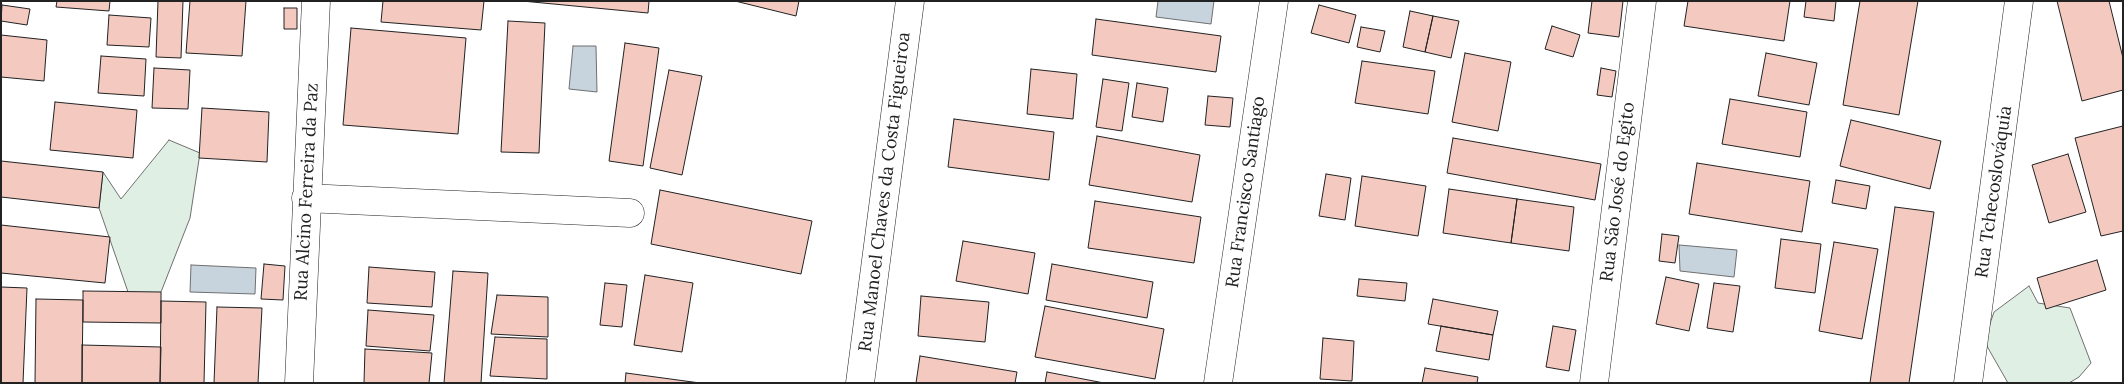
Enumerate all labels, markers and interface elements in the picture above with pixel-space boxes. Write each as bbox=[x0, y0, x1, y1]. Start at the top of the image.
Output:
street label: Rua Manoel Chaves da Costa Figueiroa bbox=[855, 31, 915, 353]
street label: Rua Alcino Ferreira da Paz bbox=[290, 82, 324, 302]
street label: Rua Francisco Santiago bbox=[1222, 95, 1270, 289]
street label: Rua São José do Egito bbox=[1596, 101, 1640, 283]
street label: Rua Tchecoslováquia bbox=[1971, 104, 2017, 280]

